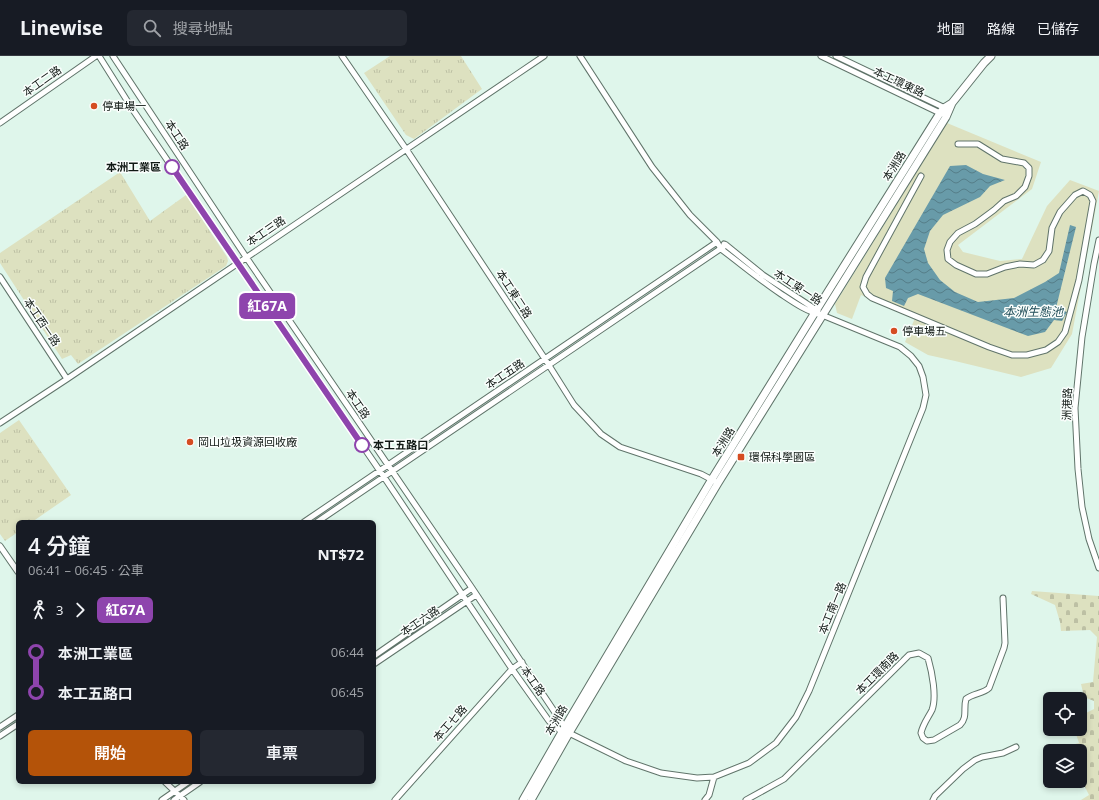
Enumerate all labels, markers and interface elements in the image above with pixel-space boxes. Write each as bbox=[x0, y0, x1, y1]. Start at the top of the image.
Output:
search box bbox=[127, 10, 407, 46]
text: Linewise bbox=[20, 15, 103, 41]
icon: search bbox=[141, 17, 163, 39]
text: 搜尋地點 bbox=[173, 18, 233, 38]
text: 地圖 bbox=[937, 19, 965, 38]
text: 路線 bbox=[987, 19, 1015, 38]
text: 已儲存 bbox=[1037, 19, 1079, 38]
street label: 本工二路 bbox=[19, 62, 64, 99]
street label: 本工環東路 bbox=[871, 63, 927, 100]
place label: 停車場一 bbox=[102, 98, 146, 113]
marker: 停車場一 bbox=[89, 101, 99, 111]
street label: 本工路 bbox=[162, 117, 193, 153]
street label: 本洲路 bbox=[878, 148, 909, 184]
place label: 本洲工業區 bbox=[106, 159, 161, 174]
marker: 本洲工業區 bbox=[164, 159, 180, 175]
street label: 本工三路 bbox=[243, 212, 288, 249]
street label: 本工東一路 bbox=[771, 265, 825, 308]
street label: 本工東二路 bbox=[493, 267, 536, 321]
line badge: 紅67A bbox=[239, 293, 295, 319]
street label: 本工西一路 bbox=[21, 295, 64, 349]
text: 紅67A bbox=[247, 296, 287, 315]
water label: 本洲生態池 bbox=[1003, 303, 1065, 320]
place label: 停車場五 bbox=[902, 323, 946, 338]
marker: 停車場五 bbox=[889, 326, 899, 336]
street label: 本工五路 bbox=[482, 355, 527, 392]
street label: 本工路 bbox=[343, 386, 374, 422]
street label: 洲港路 bbox=[1058, 387, 1075, 421]
street label: 本洲路 bbox=[707, 424, 738, 460]
place label: 岡山垃圾資源回收廠 bbox=[198, 434, 297, 449]
marker: 岡山垃圾資源回收廠 bbox=[185, 437, 195, 447]
marker: 本工五路口 bbox=[354, 437, 370, 453]
place label: 本工五路口 bbox=[373, 437, 428, 452]
place label: 環保科學園區 bbox=[749, 449, 815, 464]
marker: 環保科學園區 bbox=[736, 452, 746, 462]
text: 4 分鐘 bbox=[28, 530, 90, 560]
text: NT$72 bbox=[317, 544, 364, 564]
text: 06:41 – 06:45 · 公車 bbox=[28, 561, 144, 579]
street label: 本工南一路 bbox=[814, 580, 849, 636]
icon: walk bbox=[28, 599, 50, 621]
icon: forward bbox=[69, 599, 91, 621]
text: 紅67A bbox=[105, 600, 145, 619]
text: 3 bbox=[56, 601, 63, 619]
street label: 本工六路 bbox=[397, 602, 442, 639]
text: 本洲工業區 bbox=[58, 643, 133, 663]
text: 06:44 bbox=[331, 643, 364, 661]
street label: 本工環南路 bbox=[852, 648, 901, 697]
street label: 本工路 bbox=[518, 663, 549, 699]
text: 本工五路口 bbox=[58, 683, 133, 703]
text: 06:45 bbox=[331, 683, 364, 701]
map controls bbox=[1043, 692, 1087, 788]
button: locate bbox=[1043, 692, 1087, 736]
street label: 本工七路 bbox=[429, 701, 470, 744]
street label: 本洲路 bbox=[541, 702, 570, 738]
button: 開始 bbox=[28, 730, 192, 776]
button: 車票 bbox=[200, 730, 364, 776]
button: layers bbox=[1043, 744, 1087, 788]

